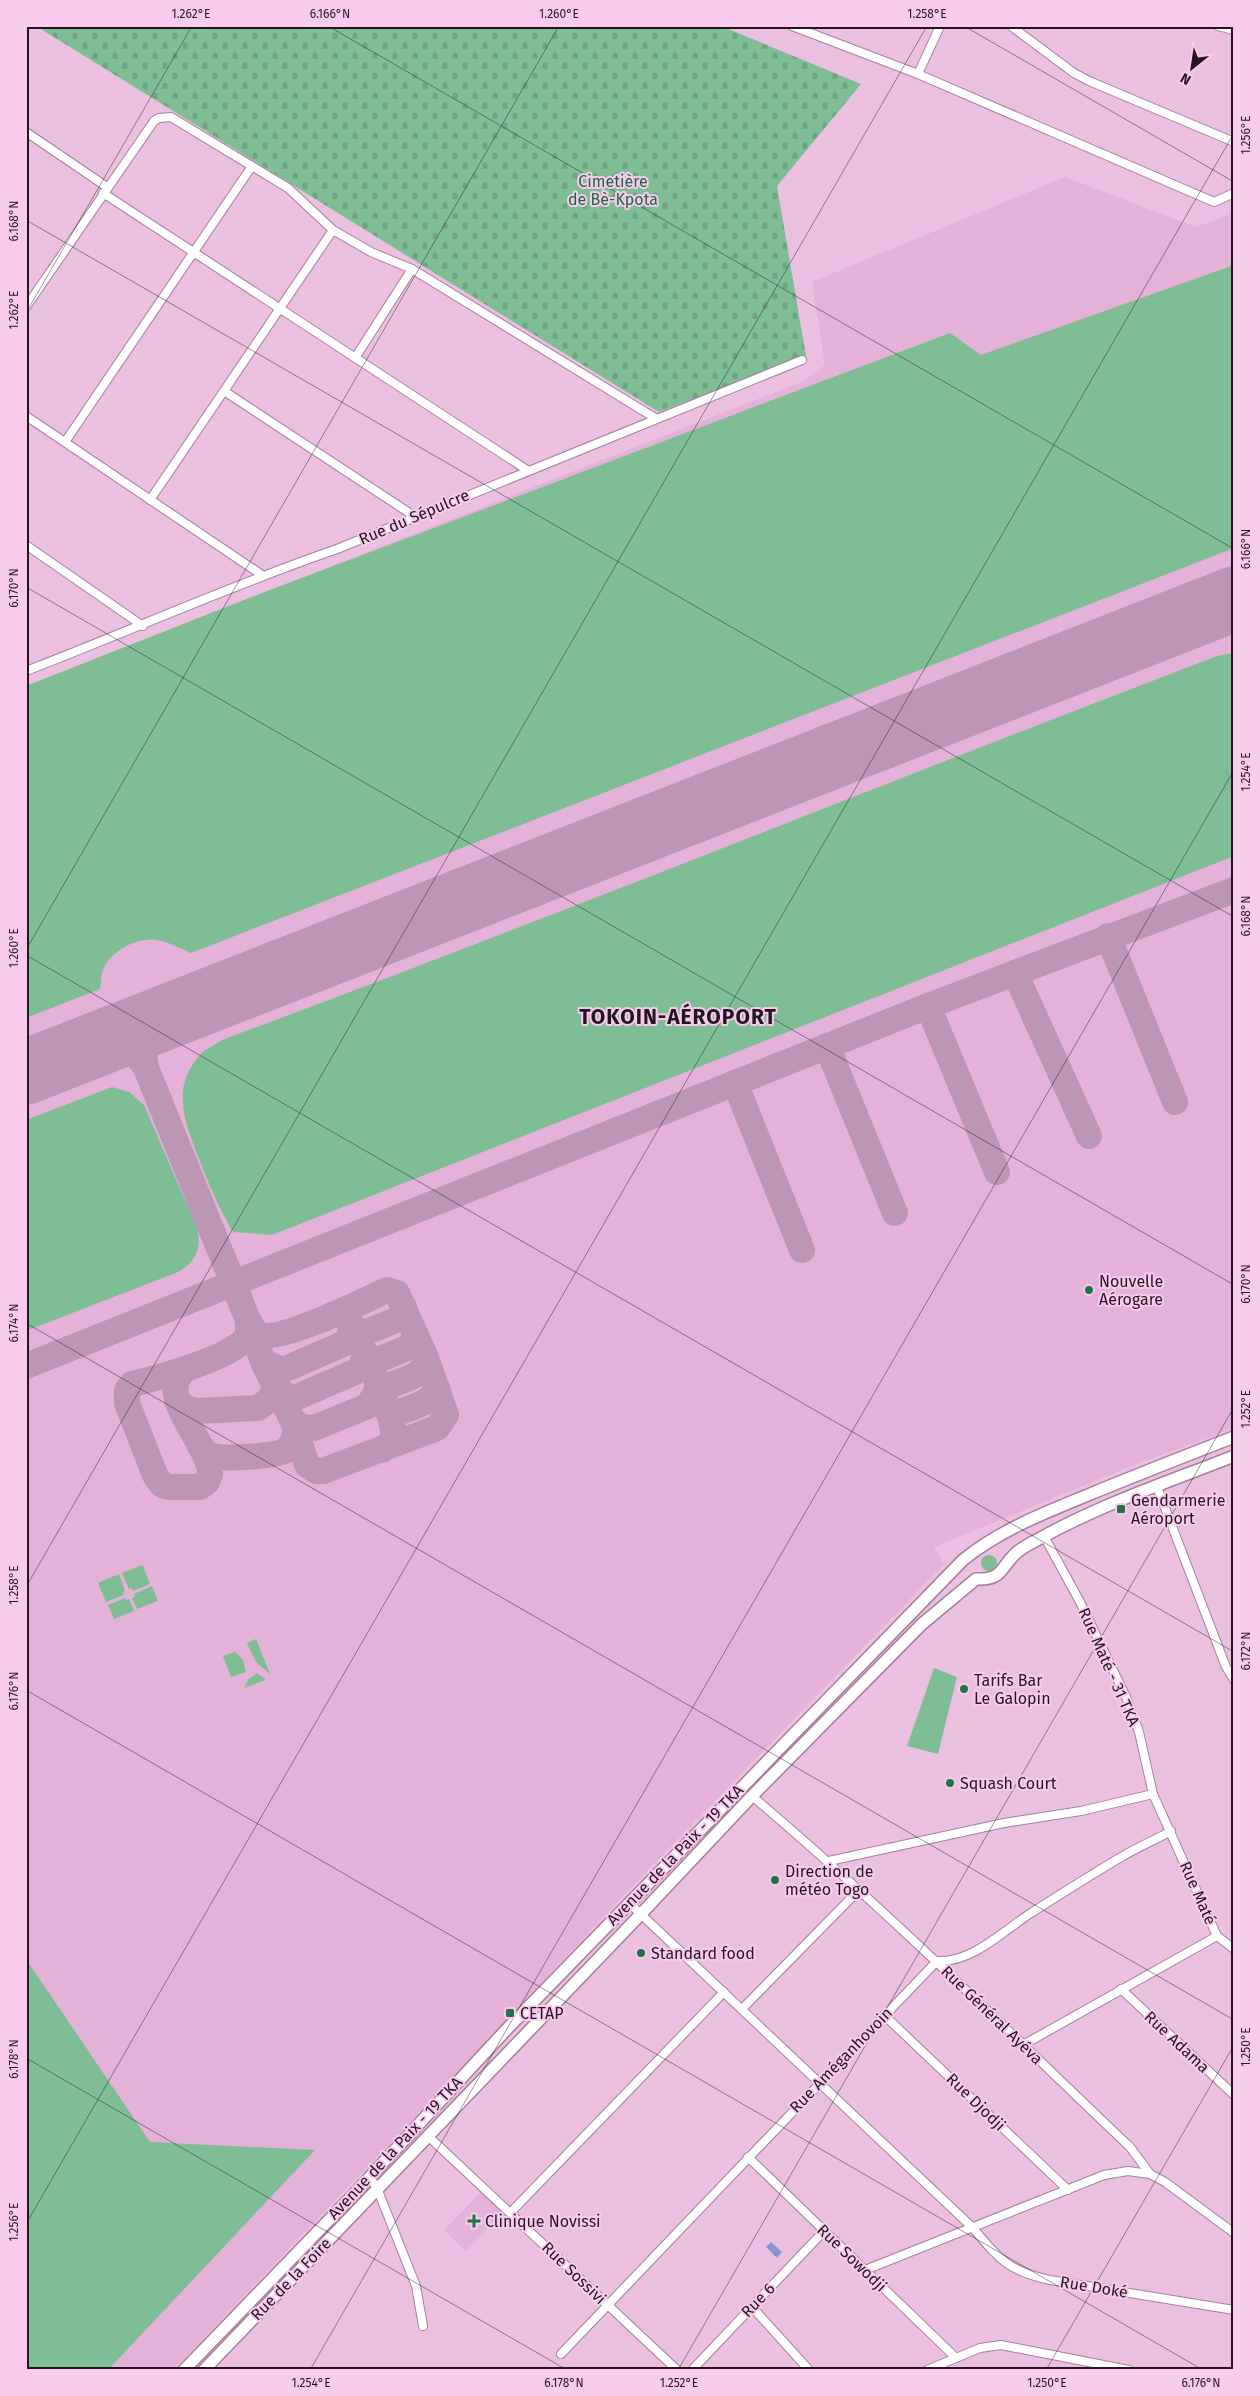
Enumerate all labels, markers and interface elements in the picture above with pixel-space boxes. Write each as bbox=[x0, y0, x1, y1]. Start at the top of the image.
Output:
text: 1.262°E bbox=[172, 7, 210, 21]
text: 6.166°N bbox=[310, 7, 350, 21]
text: 1.260°E bbox=[539, 7, 579, 21]
text: 1.258°E bbox=[907, 7, 947, 21]
north arrow bbox=[1168, 42, 1218, 92]
text: N bbox=[1177, 69, 1194, 89]
text: 1.256°E bbox=[1239, 115, 1253, 155]
park label: Cimetière de Bè-Kpota bbox=[568, 172, 658, 209]
text: 6.168°N bbox=[7, 201, 21, 241]
text: 1.262°E bbox=[7, 291, 21, 329]
street label: Rue du Sépulcre bbox=[356, 485, 472, 549]
text: 6.166°N bbox=[1239, 529, 1253, 569]
text: 6.170°N bbox=[7, 568, 21, 608]
text: 1.254°E bbox=[1239, 752, 1253, 792]
text: 6.168°N bbox=[1239, 896, 1253, 936]
text: 1.260°E bbox=[7, 928, 21, 968]
district label: TOKOIN-AÉROPORT bbox=[579, 1003, 777, 1030]
text: 6.170°N bbox=[1239, 1264, 1253, 1304]
place label: Nouvelle Aérogare bbox=[1099, 1272, 1163, 1309]
marker: Nouvelle Aérogare bbox=[1083, 1284, 1095, 1296]
text: 6.174°N bbox=[7, 1304, 21, 1342]
text: 1.252°E bbox=[1239, 1390, 1253, 1428]
place label: Gendarmerie Aéroport bbox=[1131, 1491, 1225, 1528]
marker: Gendarmerie Aéroport bbox=[1115, 1503, 1127, 1515]
text: 1.258°E bbox=[7, 1565, 21, 1605]
street label: Rue Maté - 31 TKA bbox=[1074, 1605, 1144, 1730]
text: 6.172°N bbox=[1239, 1632, 1253, 1670]
text: 6.176°N bbox=[7, 1671, 21, 1711]
place label: Tarifs Bar Le Galopin bbox=[974, 1671, 1051, 1708]
marker: Tarifs Bar Le Galopin bbox=[958, 1683, 970, 1695]
place label: Squash Court bbox=[960, 1774, 1057, 1793]
marker: Squash Court bbox=[944, 1777, 956, 1789]
street label: Avenue de la Paix - 19 TKA bbox=[603, 1780, 748, 1929]
street label: Rue Maté bbox=[1176, 1858, 1220, 1928]
place label: Direction de météo Togo bbox=[785, 1862, 873, 1899]
marker: Direction de météo Togo bbox=[769, 1874, 781, 1886]
place label: Standard food bbox=[651, 1944, 755, 1963]
marker: Standard food bbox=[635, 1947, 647, 1959]
street label: Rue Général Ayéva bbox=[937, 1962, 1047, 2068]
street label: Rue Améganhovoin bbox=[786, 2003, 896, 2117]
place label: CETAP bbox=[520, 2004, 563, 2023]
marker: CETAP bbox=[504, 2007, 516, 2019]
street label: Rue Adama bbox=[1141, 2007, 1213, 2077]
text: 1.250°E bbox=[1239, 2027, 1253, 2067]
text: 6.178°N bbox=[7, 2039, 21, 2079]
street label: Rue Djodji bbox=[943, 2069, 1009, 2135]
street label: Avenue de la Paix - 19 TKA bbox=[324, 2072, 467, 2223]
text: 1.256°E bbox=[7, 2202, 21, 2242]
place label: Clinique Novissi bbox=[485, 2212, 601, 2231]
marker: Clinique Novissi bbox=[467, 2214, 481, 2228]
street label: Rue Sowodji bbox=[813, 2220, 891, 2296]
street label: Rue de la Foire bbox=[247, 2234, 335, 2324]
street label: Rue Sossivi bbox=[538, 2238, 610, 2308]
street label: Rue Doké bbox=[1059, 2272, 1129, 2302]
street label: Rue 6 bbox=[737, 2279, 779, 2321]
text: 1.254°E bbox=[291, 2376, 331, 2390]
text: 6.178°N bbox=[544, 2376, 584, 2390]
text: 1.252°E bbox=[660, 2376, 698, 2390]
text: 1.250°E bbox=[1027, 2376, 1067, 2390]
text: 6.176°N bbox=[1181, 2376, 1221, 2390]

